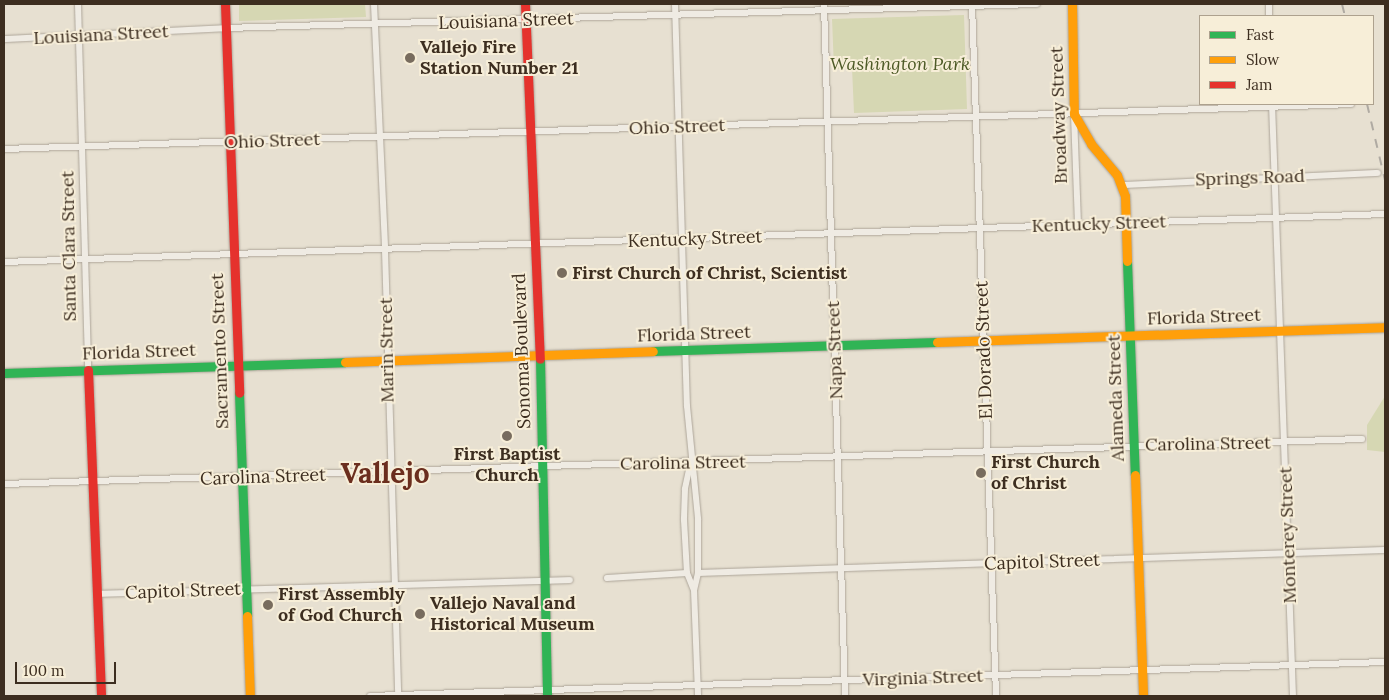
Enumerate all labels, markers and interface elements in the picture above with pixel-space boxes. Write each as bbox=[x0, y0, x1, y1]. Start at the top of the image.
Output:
street label: Louisiana Street bbox=[438, 8, 574, 34]
legend bbox=[1199, 15, 1374, 105]
street label: Louisiana Street bbox=[33, 21, 169, 49]
text: Fast bbox=[1246, 25, 1274, 44]
place label: Vallejo Fire Station Number 21 bbox=[420, 37, 579, 80]
street label: Broadway Street bbox=[1046, 46, 1072, 184]
text: Slow bbox=[1246, 50, 1279, 69]
marker: Vallejo Fire Station Number 21 bbox=[404, 52, 416, 64]
park label: Washington Park bbox=[830, 53, 970, 75]
text: Jam bbox=[1246, 75, 1273, 94]
street label: Ohio Street bbox=[628, 115, 726, 139]
street label: Ohio Street bbox=[223, 129, 321, 153]
street label: Springs Road bbox=[1195, 165, 1305, 191]
street label: Santa Clara Street bbox=[57, 170, 81, 322]
street label: Kentucky Street bbox=[1031, 211, 1167, 237]
street label: Kentucky Street bbox=[627, 226, 763, 252]
place label: First Church of Christ, Scientist bbox=[572, 262, 847, 284]
marker: First Church of Christ, Scientist bbox=[556, 267, 568, 279]
street label: Sacramento Street bbox=[206, 273, 234, 429]
street label: Sonoma Boulevard bbox=[508, 273, 536, 429]
street label: El Dorado Street bbox=[971, 280, 997, 420]
street label: Marin Street bbox=[375, 297, 399, 403]
street label: Napa Street bbox=[822, 300, 848, 400]
street label: Florida Street bbox=[1147, 304, 1261, 330]
street label: Florida Street bbox=[637, 321, 751, 347]
street label: Alameda Street bbox=[1103, 334, 1129, 462]
street label: Florida Street bbox=[82, 339, 196, 365]
marker: First Baptist Church bbox=[501, 430, 513, 442]
street label: Carolina Street bbox=[1145, 432, 1271, 456]
place label: First Baptist Church bbox=[453, 444, 561, 486]
street label: Carolina Street bbox=[620, 451, 746, 475]
place label: First Church of Christ bbox=[991, 452, 1100, 494]
district label: Vallejo bbox=[340, 456, 430, 490]
street label: Carolina Street bbox=[200, 464, 326, 490]
street label: Monterey Street bbox=[1275, 466, 1301, 604]
marker: First Church of Christ bbox=[975, 467, 987, 479]
street label: Capitol Street bbox=[984, 549, 1100, 575]
street label: Capitol Street bbox=[125, 578, 241, 604]
place label: First Assembly of God Church bbox=[278, 584, 405, 626]
place label: Vallejo Naval and Historical Museum bbox=[430, 593, 594, 636]
marker: First Assembly of God Church bbox=[262, 599, 274, 611]
marker: Vallejo Naval and Historical Museum bbox=[414, 608, 426, 620]
scale bar bbox=[18, 652, 119, 684]
text: 100 m bbox=[23, 661, 64, 680]
street label: Virginia Street bbox=[862, 665, 984, 691]

